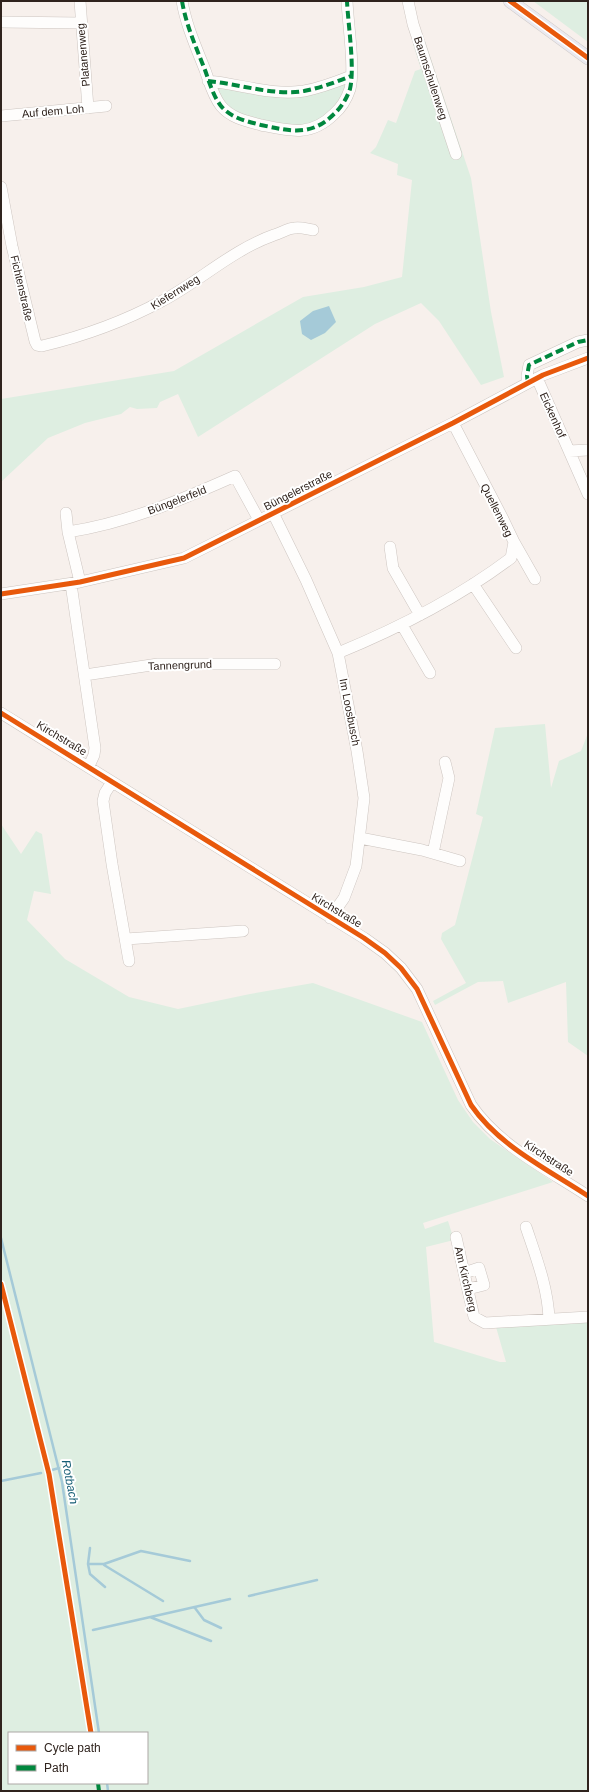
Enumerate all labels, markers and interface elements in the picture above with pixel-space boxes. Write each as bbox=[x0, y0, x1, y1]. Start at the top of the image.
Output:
street label: Platanenweg bbox=[74, 23, 92, 87]
street label: Baumschulenweg bbox=[412, 35, 450, 121]
street label: Auf dem Loh bbox=[21, 102, 85, 120]
street label: Fichtenstraße bbox=[9, 254, 35, 322]
street label: Kiefernweg bbox=[148, 272, 202, 312]
street label: Eickenhof bbox=[538, 390, 569, 440]
street label: Büngelerstraße bbox=[262, 468, 334, 512]
street label: Quellenweg bbox=[478, 481, 516, 539]
street label: Büngelerfeld bbox=[146, 483, 208, 517]
street label: Tannengrund bbox=[148, 658, 212, 672]
street label: Im Loosbusch bbox=[338, 677, 362, 747]
street label: Kirchstraße bbox=[35, 718, 89, 758]
street label: Kirchstraße bbox=[310, 890, 364, 930]
street label: Kirchstraße bbox=[522, 1138, 576, 1178]
street label: Am Kirchberg bbox=[453, 1245, 479, 1313]
water label: Rotbach bbox=[59, 1459, 81, 1506]
legend bbox=[8, 1732, 148, 1784]
text: Cycle path bbox=[44, 1741, 101, 1755]
text: Path bbox=[44, 1761, 69, 1775]

